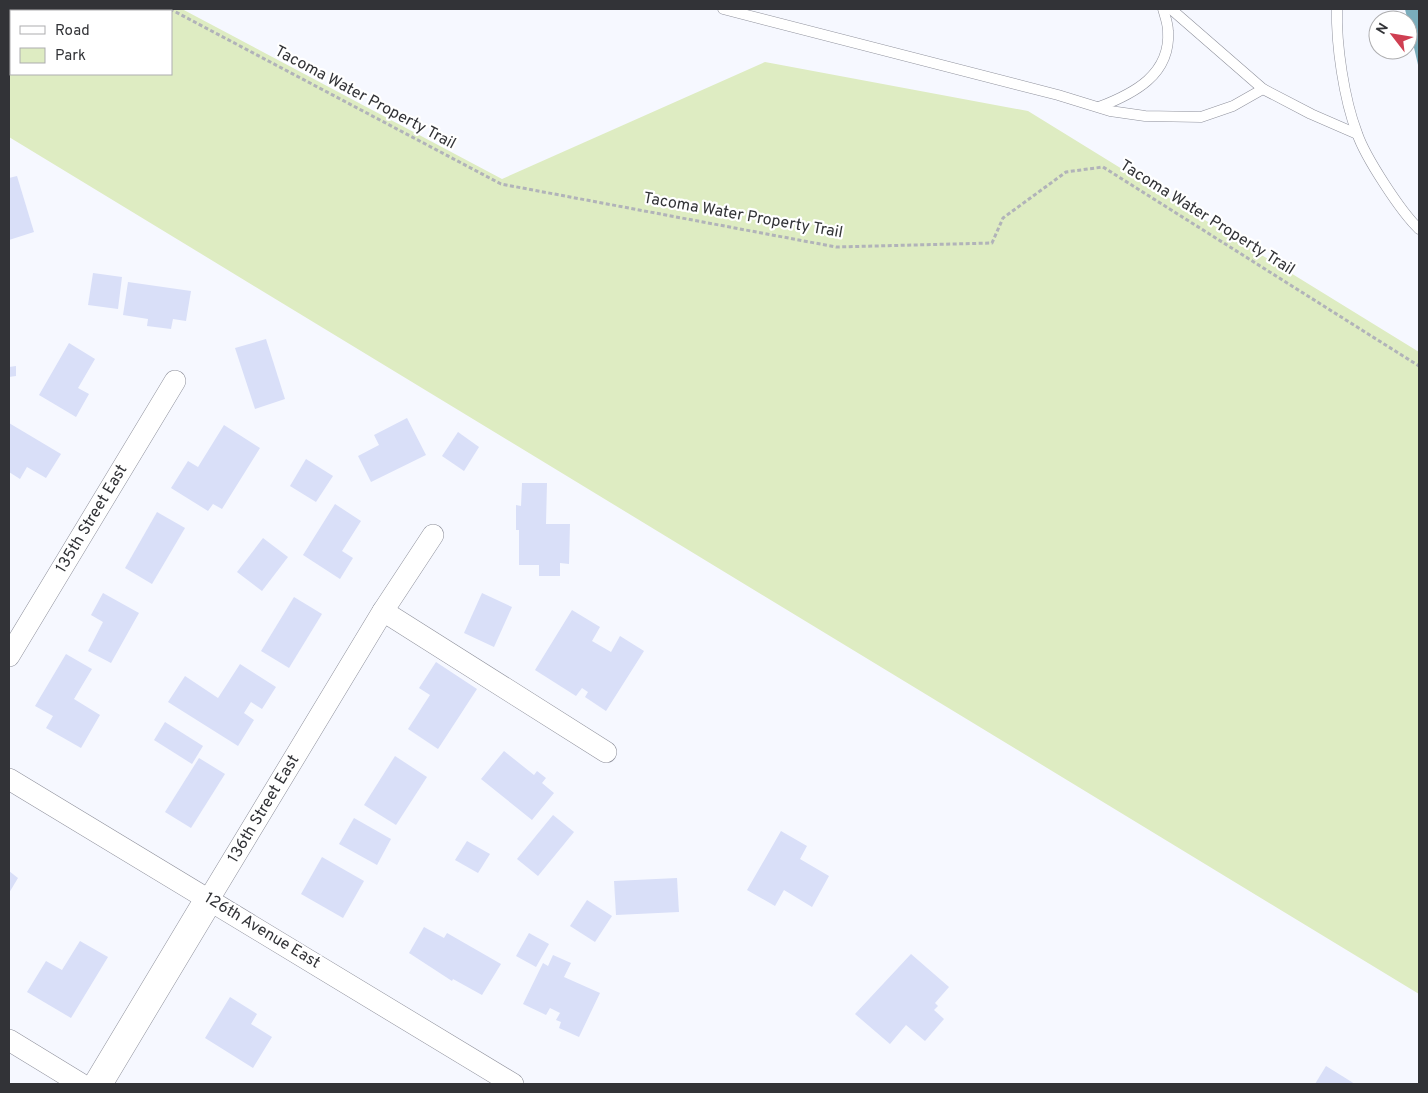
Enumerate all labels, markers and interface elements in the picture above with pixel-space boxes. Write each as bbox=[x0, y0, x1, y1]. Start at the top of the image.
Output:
legend bbox=[10, 10, 172, 75]
north arrow bbox=[1368, 10, 1418, 60]
text: N bbox=[1373, 20, 1393, 38]
text: Road bbox=[55, 22, 90, 41]
street label: Tacoma Water Property Trail bbox=[271, 42, 459, 154]
text: Park bbox=[55, 47, 86, 66]
street label: Tacoma Water Property Trail bbox=[1116, 156, 1298, 280]
street label: Tacoma Water Property Trail bbox=[642, 189, 844, 243]
street label: 135th Street East bbox=[52, 461, 132, 577]
street label: 136th Street East bbox=[224, 751, 304, 867]
street label: 126th Avenue East bbox=[200, 889, 324, 973]

